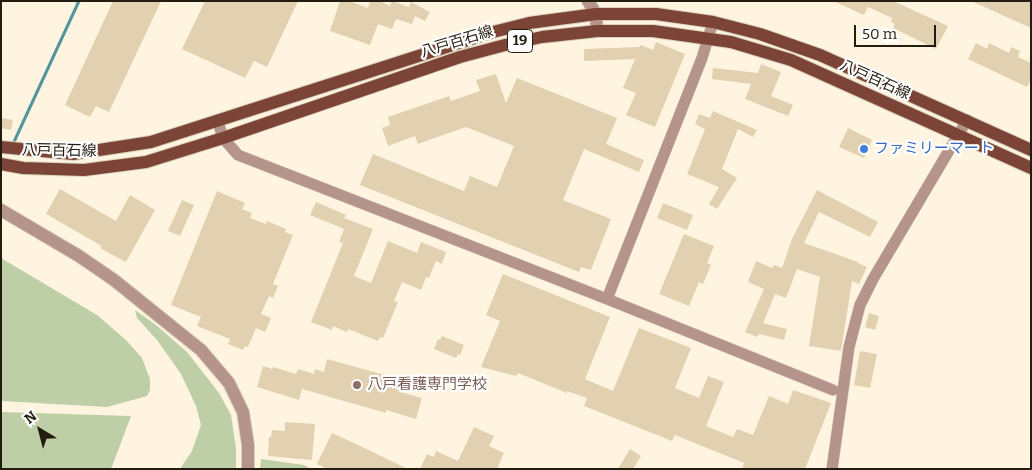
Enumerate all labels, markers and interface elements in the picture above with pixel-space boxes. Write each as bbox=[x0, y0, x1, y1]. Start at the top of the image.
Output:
scale bar bbox=[857, 15, 940, 47]
street label: 八戸百石線 bbox=[419, 22, 495, 62]
text: 50 m bbox=[862, 25, 897, 43]
road number: 19 bbox=[508, 29, 532, 52]
street label: 八戸百石線 bbox=[837, 57, 913, 103]
place label: ファミリーマート bbox=[874, 140, 994, 158]
street label: 八戸百石線 bbox=[21, 141, 97, 161]
marker: ファミリーマート bbox=[858, 143, 870, 155]
place label: 八戸看護専門学校 bbox=[367, 376, 487, 394]
marker: 八戸看護専門学校 bbox=[351, 379, 363, 391]
north arrow bbox=[15, 405, 65, 455]
text: N bbox=[21, 408, 40, 428]

